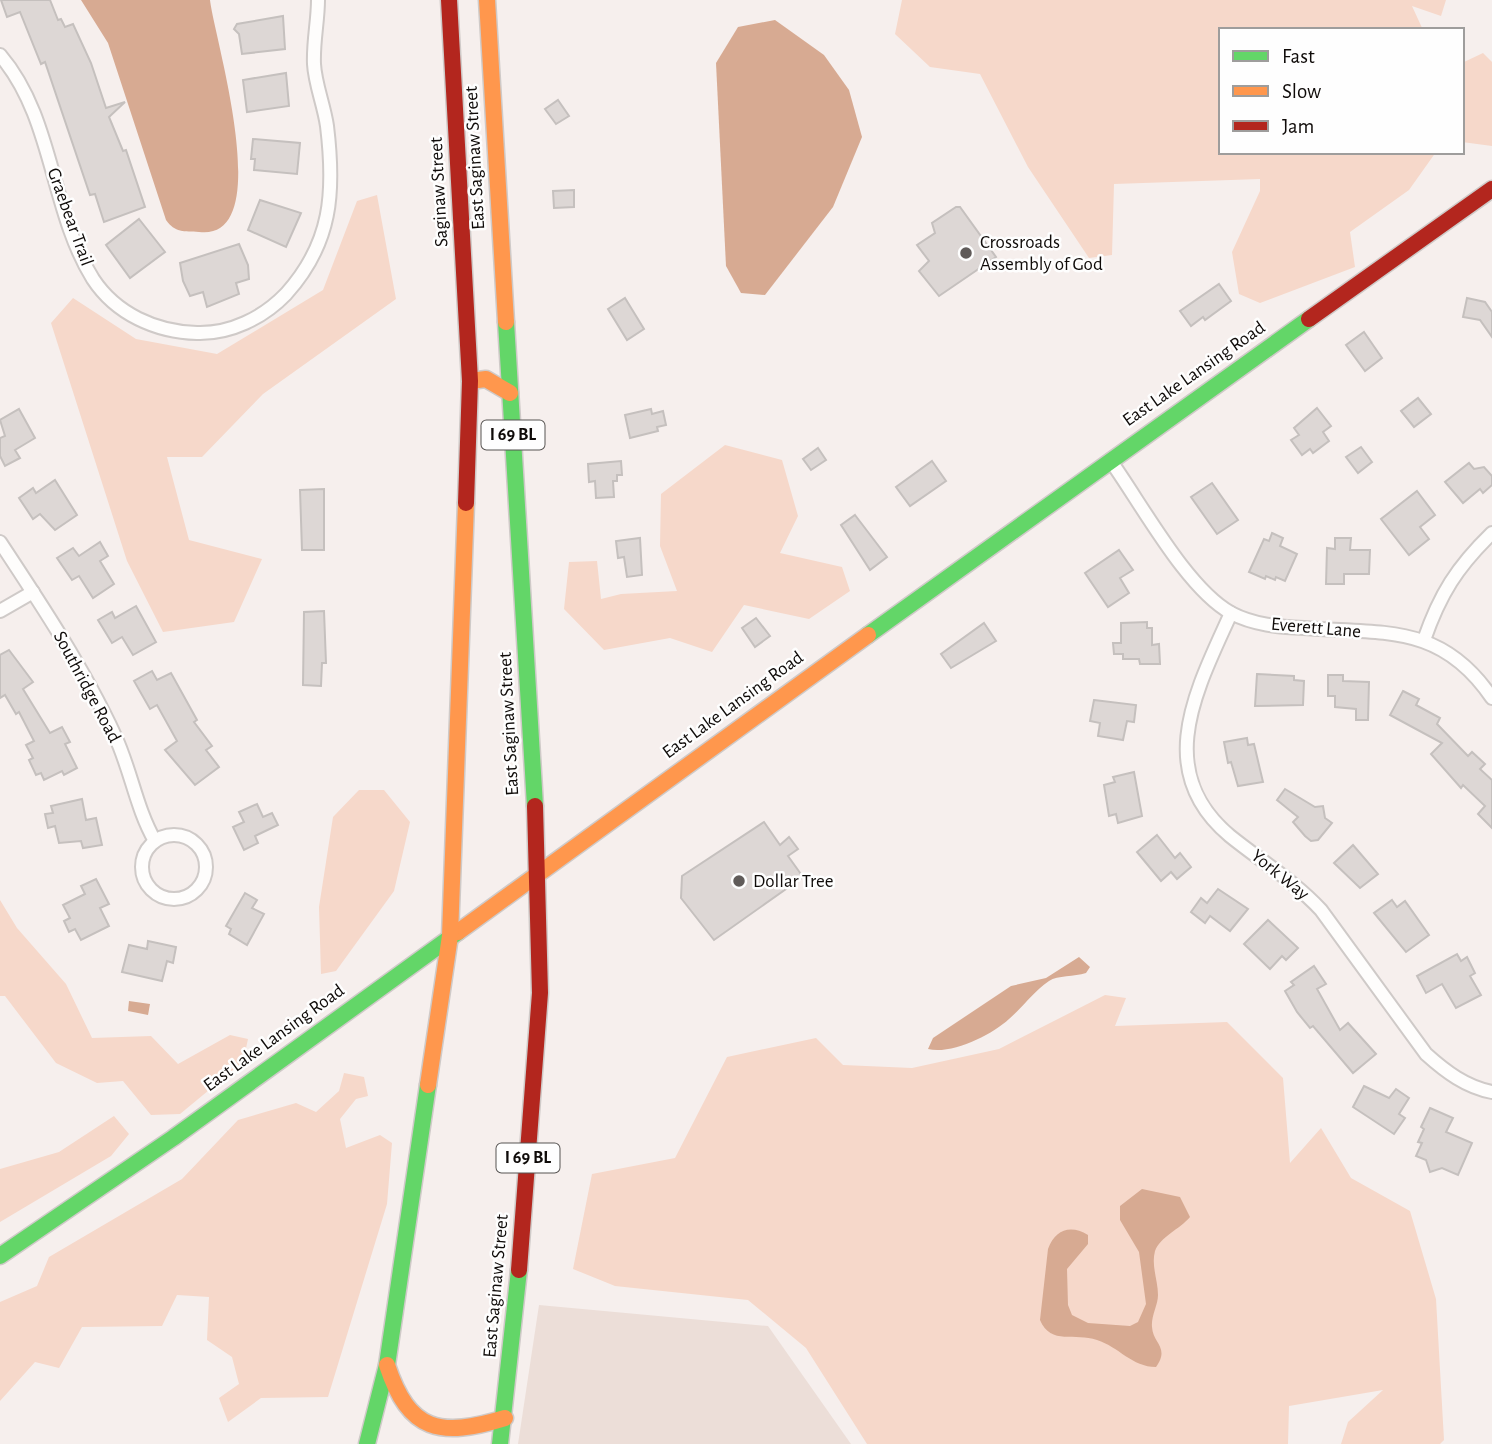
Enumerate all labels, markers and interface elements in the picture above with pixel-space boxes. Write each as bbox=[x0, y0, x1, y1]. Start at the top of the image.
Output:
legend bbox=[1219, 28, 1464, 154]
text: Fast bbox=[1282, 46, 1315, 67]
text: Slow bbox=[1282, 81, 1321, 102]
street label: East Saginaw Street bbox=[462, 86, 488, 230]
text: Jam bbox=[1282, 116, 1314, 137]
street label: Saginaw Street bbox=[427, 136, 451, 248]
street label: Graebear Trail bbox=[43, 165, 97, 269]
place label: Crossroads Assembly of God bbox=[980, 233, 1103, 274]
marker: Crossroads Assembly of God bbox=[958, 245, 974, 261]
street label: East Lake Lansing Road bbox=[1119, 318, 1269, 430]
road number: I 69 BL bbox=[482, 421, 544, 450]
street label: Everett Lane bbox=[1270, 615, 1362, 641]
street label: Southridge Road bbox=[50, 628, 124, 746]
street label: East Lake Lansing Road bbox=[659, 648, 807, 762]
street label: East Saginaw Street bbox=[496, 652, 522, 796]
street label: York Way bbox=[1247, 846, 1313, 904]
place label: Dollar Tree bbox=[753, 872, 834, 891]
marker: Dollar Tree bbox=[731, 873, 747, 889]
street label: East Lake Lansing Road bbox=[200, 981, 348, 1095]
road number: I 69 BL bbox=[496, 1143, 560, 1172]
street label: East Saginaw Street bbox=[480, 1213, 512, 1359]

